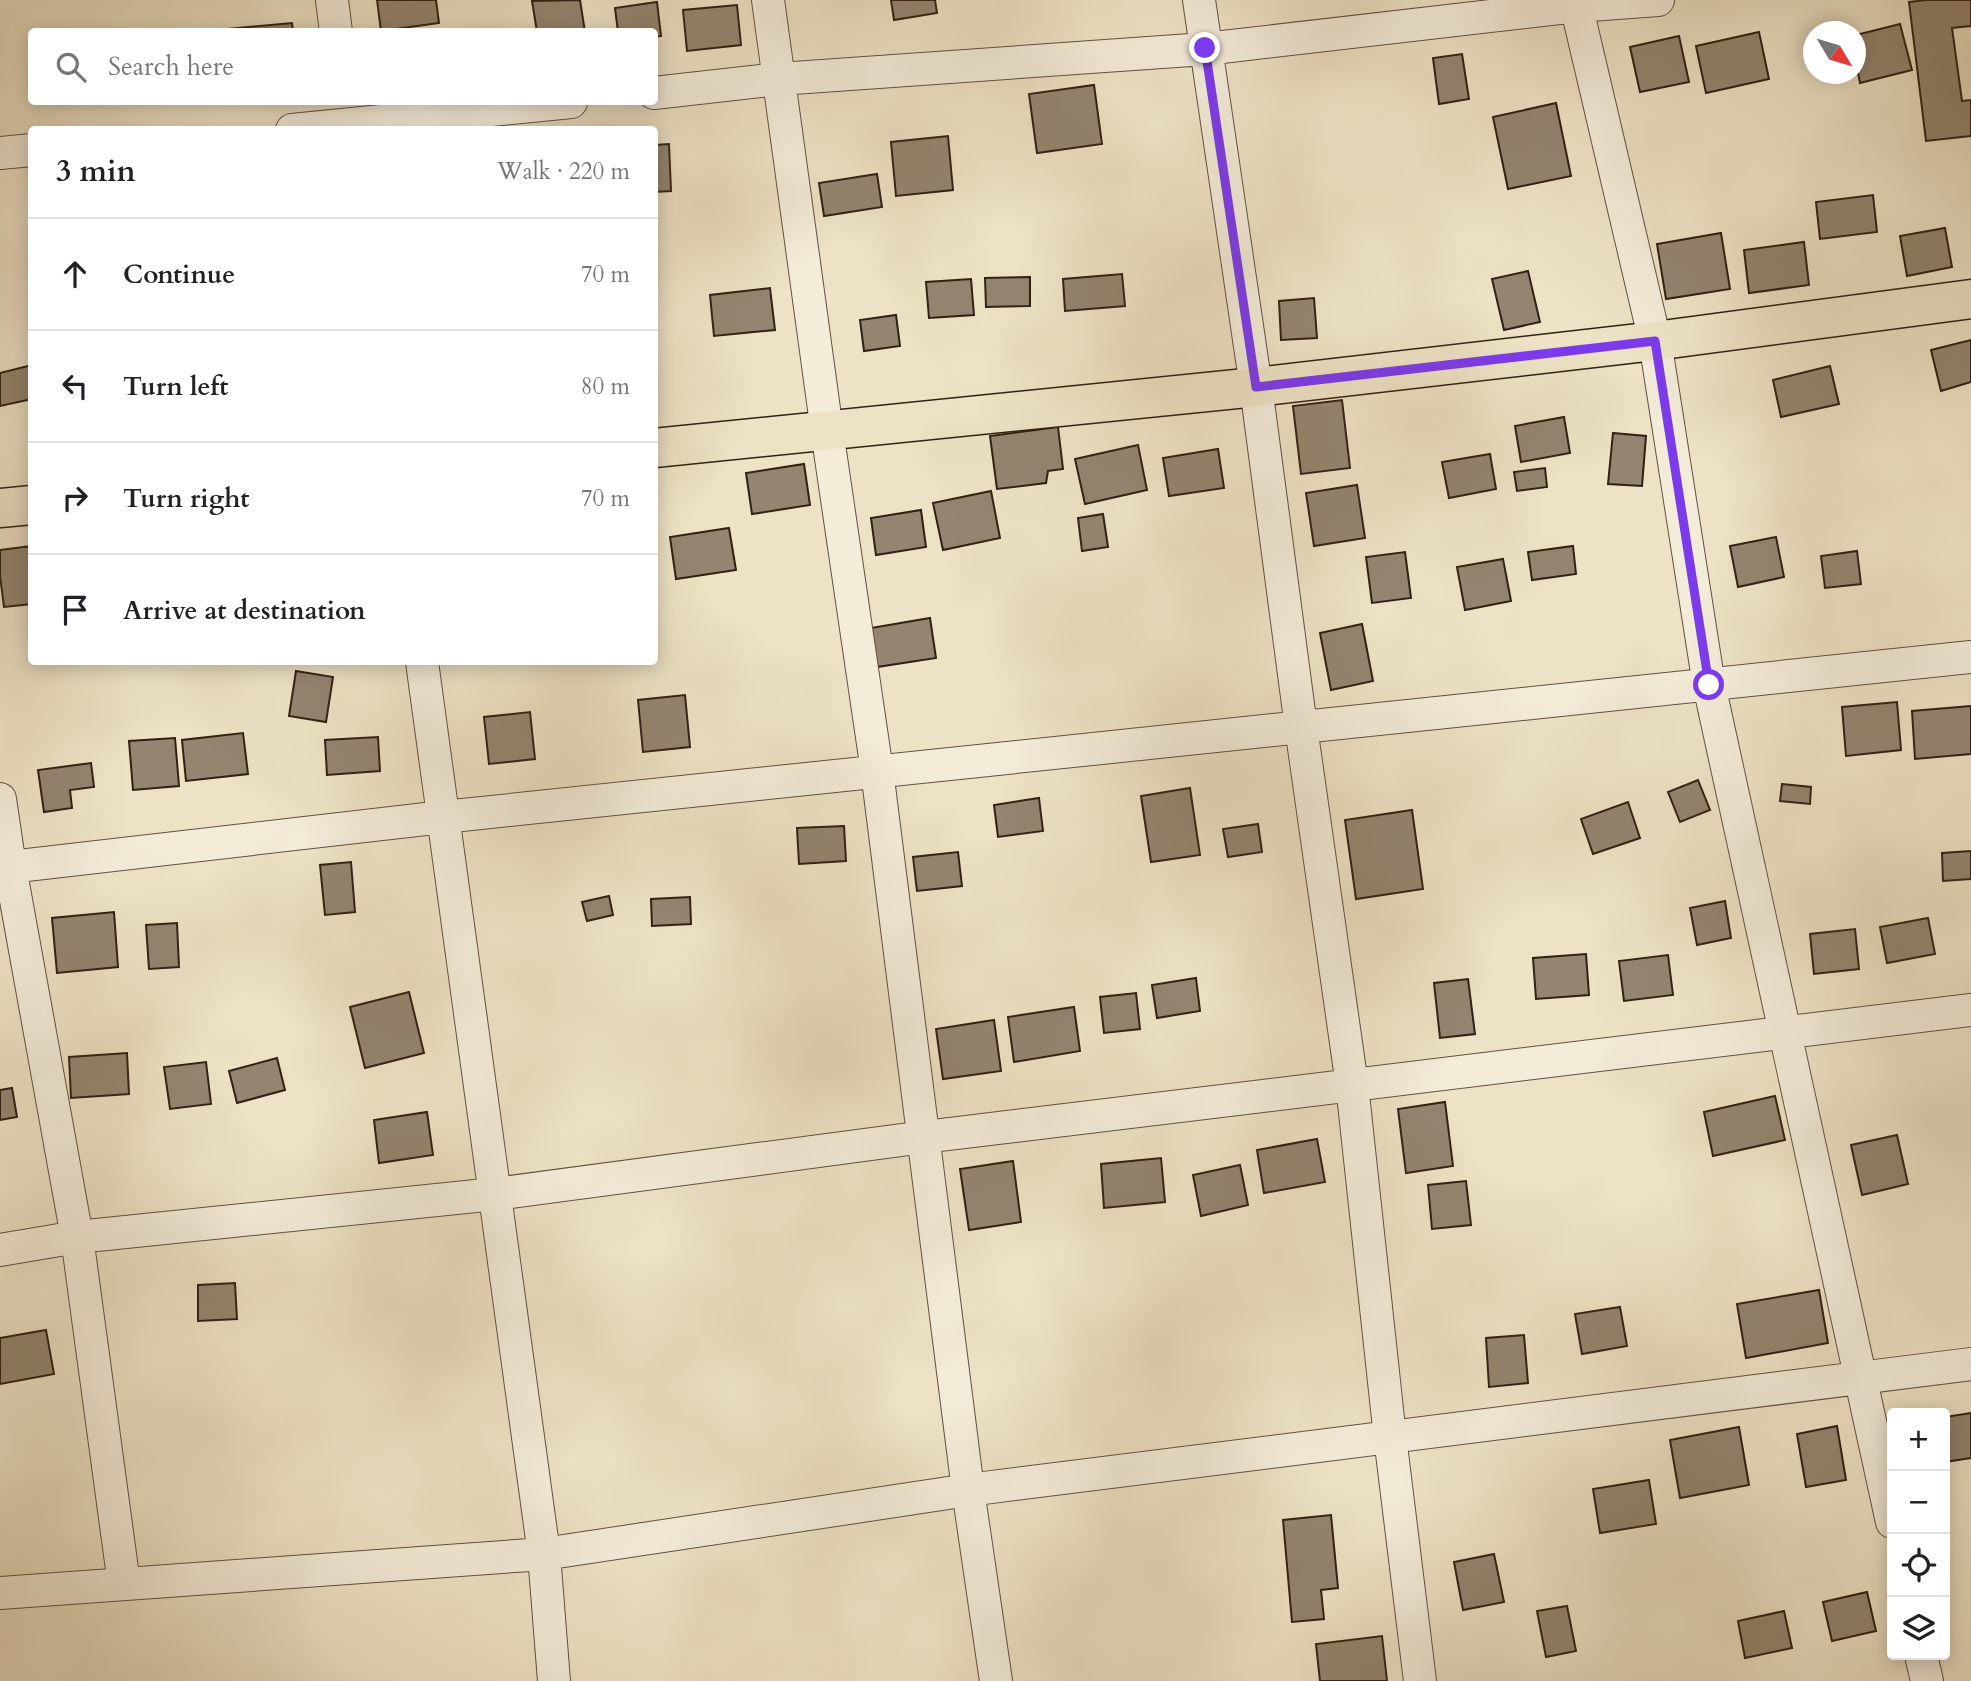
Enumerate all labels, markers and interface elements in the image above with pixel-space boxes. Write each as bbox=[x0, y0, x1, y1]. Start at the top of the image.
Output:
north arrow bbox=[1803, 21, 1866, 84]
search box bbox=[28, 28, 658, 105]
route end bbox=[1189, 32, 1220, 63]
icon: search bbox=[52, 48, 90, 86]
text: Search here bbox=[108, 49, 234, 84]
text: 3 min bbox=[56, 151, 136, 192]
text: Walk · 220 m bbox=[497, 156, 630, 187]
icon: ahead bbox=[56, 255, 94, 293]
text: Continue bbox=[123, 257, 235, 292]
text: 70 m bbox=[581, 259, 630, 290]
icon: left bbox=[56, 367, 94, 405]
text: Turn left bbox=[123, 369, 228, 404]
text: 80 m bbox=[581, 371, 630, 402]
icon: right bbox=[56, 479, 94, 517]
text: Turn right bbox=[123, 481, 250, 516]
text: 70 m bbox=[581, 483, 630, 514]
icon: arrive bbox=[56, 591, 94, 629]
text: Arrive at destination bbox=[123, 593, 366, 628]
route start bbox=[1693, 669, 1724, 700]
map controls bbox=[1887, 1408, 1950, 1660]
button: + bbox=[1887, 1408, 1950, 1471]
button: − bbox=[1887, 1471, 1950, 1534]
button: locate bbox=[1887, 1534, 1950, 1597]
button: layers bbox=[1887, 1597, 1950, 1660]

